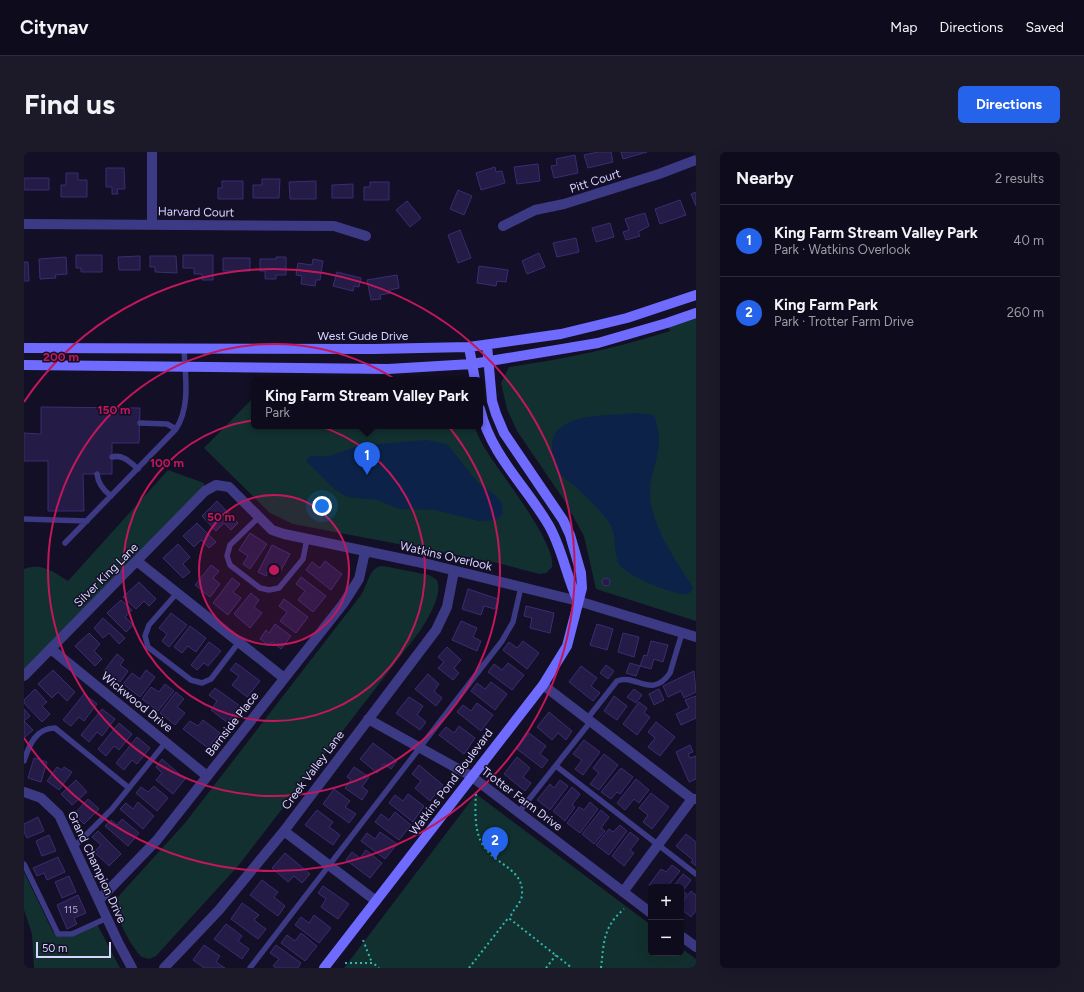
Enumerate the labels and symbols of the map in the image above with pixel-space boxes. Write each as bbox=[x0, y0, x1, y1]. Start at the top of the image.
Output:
street label: Pitt Court bbox=[568, 166, 623, 196]
street label: Harvard Court bbox=[158, 204, 235, 220]
street label: West Gude Drive bbox=[318, 329, 409, 343]
text: 200 m bbox=[43, 350, 79, 364]
text: 150 m bbox=[97, 403, 131, 417]
pin: 1 bbox=[354, 442, 380, 475]
text: 100 m bbox=[150, 456, 184, 470]
your location bbox=[312, 496, 332, 516]
text: 50 m bbox=[207, 510, 235, 524]
street label: Watkins Overlook bbox=[399, 539, 494, 573]
street label: Silver King Lane bbox=[71, 540, 141, 610]
centre of rings bbox=[267, 563, 281, 577]
street label: Wickwood Drive bbox=[99, 669, 176, 735]
street label: Barnside Place bbox=[203, 689, 262, 759]
street label: Watkins Pond Boulevard bbox=[406, 726, 496, 838]
street label: Creek Valley Lane bbox=[279, 727, 347, 812]
street label: Trotter Farm Drive bbox=[479, 764, 565, 834]
street label: Grand Champion Drive bbox=[65, 809, 129, 926]
pin: 2 bbox=[482, 827, 508, 860]
house number: 115 bbox=[64, 903, 78, 916]
scale bar bbox=[36, 940, 111, 959]

